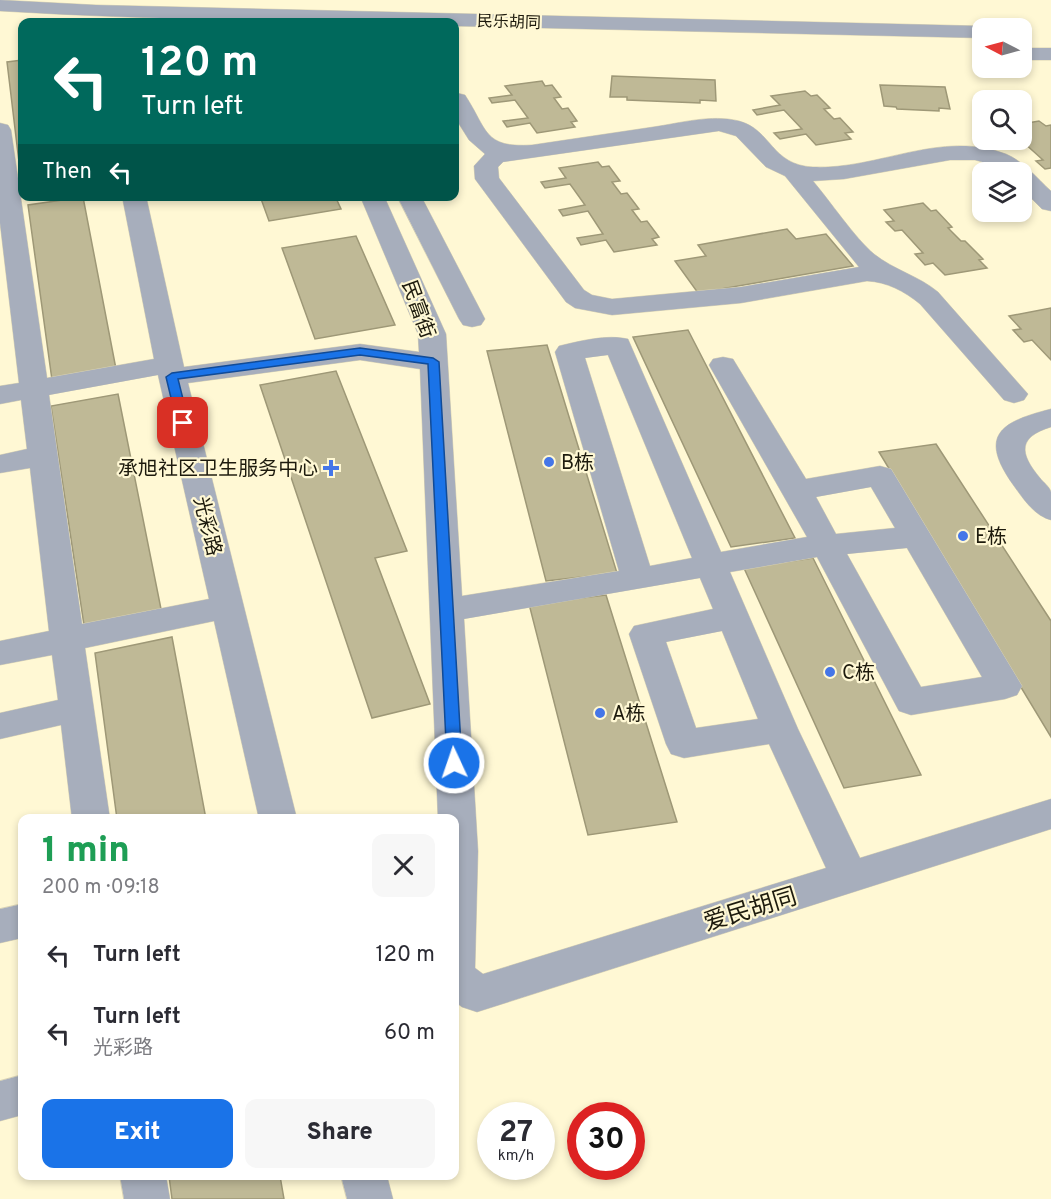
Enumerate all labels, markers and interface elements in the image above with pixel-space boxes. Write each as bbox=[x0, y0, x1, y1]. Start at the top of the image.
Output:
street label: 民乐胡同 bbox=[477, 12, 541, 34]
north arrow bbox=[972, 18, 1032, 78]
map controls bbox=[972, 18, 1032, 222]
text: 120 m bbox=[141, 38, 258, 91]
icon: left bbox=[42, 42, 120, 120]
text: Turn left bbox=[141, 90, 243, 124]
button: search bbox=[972, 90, 1032, 150]
icon: left bbox=[104, 156, 137, 189]
text: Then bbox=[42, 159, 92, 186]
button: layers bbox=[972, 162, 1032, 222]
street label: 民富街 bbox=[395, 277, 440, 342]
pin bbox=[157, 397, 208, 448]
icon: arrive bbox=[166, 406, 199, 439]
place label: B栋 bbox=[561, 451, 594, 477]
marker: B栋 bbox=[542, 455, 556, 469]
place label: 承旭社区卫生服务中心 bbox=[118, 457, 318, 483]
marker: 承旭社区卫生服务中心 bbox=[322, 459, 340, 477]
street label: 光彩路 bbox=[186, 494, 226, 559]
place label: E栋 bbox=[975, 525, 1007, 551]
marker: E栋 bbox=[956, 529, 970, 543]
place label: C栋 bbox=[842, 661, 875, 687]
marker: C栋 bbox=[823, 665, 837, 679]
place label: A栋 bbox=[612, 702, 646, 728]
marker: A栋 bbox=[593, 706, 607, 720]
position arrow bbox=[422, 731, 486, 795]
text: 1 min bbox=[42, 829, 130, 875]
button: close bbox=[372, 834, 435, 897]
text: 200 m · 09:18 bbox=[42, 875, 160, 901]
street label: 爱民胡同 bbox=[700, 883, 801, 939]
icon: left bbox=[42, 939, 75, 972]
text: Turn left bbox=[93, 942, 181, 969]
text: 120 m bbox=[375, 942, 435, 969]
text: Turn left bbox=[93, 1004, 181, 1031]
icon: left bbox=[42, 1017, 75, 1050]
text: 60 m bbox=[384, 1020, 435, 1047]
text: 光彩路 bbox=[93, 1036, 153, 1062]
button: Exit bbox=[42, 1099, 233, 1168]
button: Share bbox=[245, 1099, 435, 1168]
speed limit sign: 30 bbox=[567, 1102, 645, 1180]
text: 27 bbox=[499, 1115, 533, 1152]
text: km/h bbox=[498, 1147, 534, 1166]

